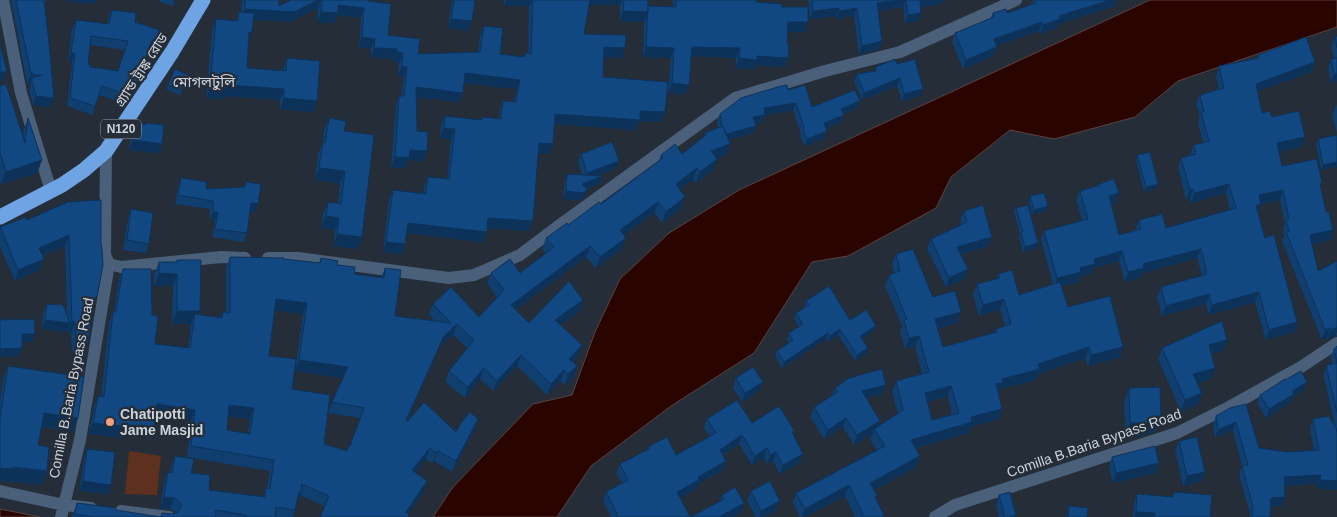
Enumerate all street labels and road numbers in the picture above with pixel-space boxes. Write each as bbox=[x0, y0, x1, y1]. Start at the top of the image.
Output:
street label: গ্র্যান্ড ট্রাঙ্ক রোড bbox=[111, 29, 171, 110]
road number: N120 bbox=[101, 120, 141, 138]
street label: Comilla B.Baria Bypass Road bbox=[46, 296, 96, 480]
street label: Comilla B.Baria Bypass Road bbox=[1005, 406, 1183, 480]

